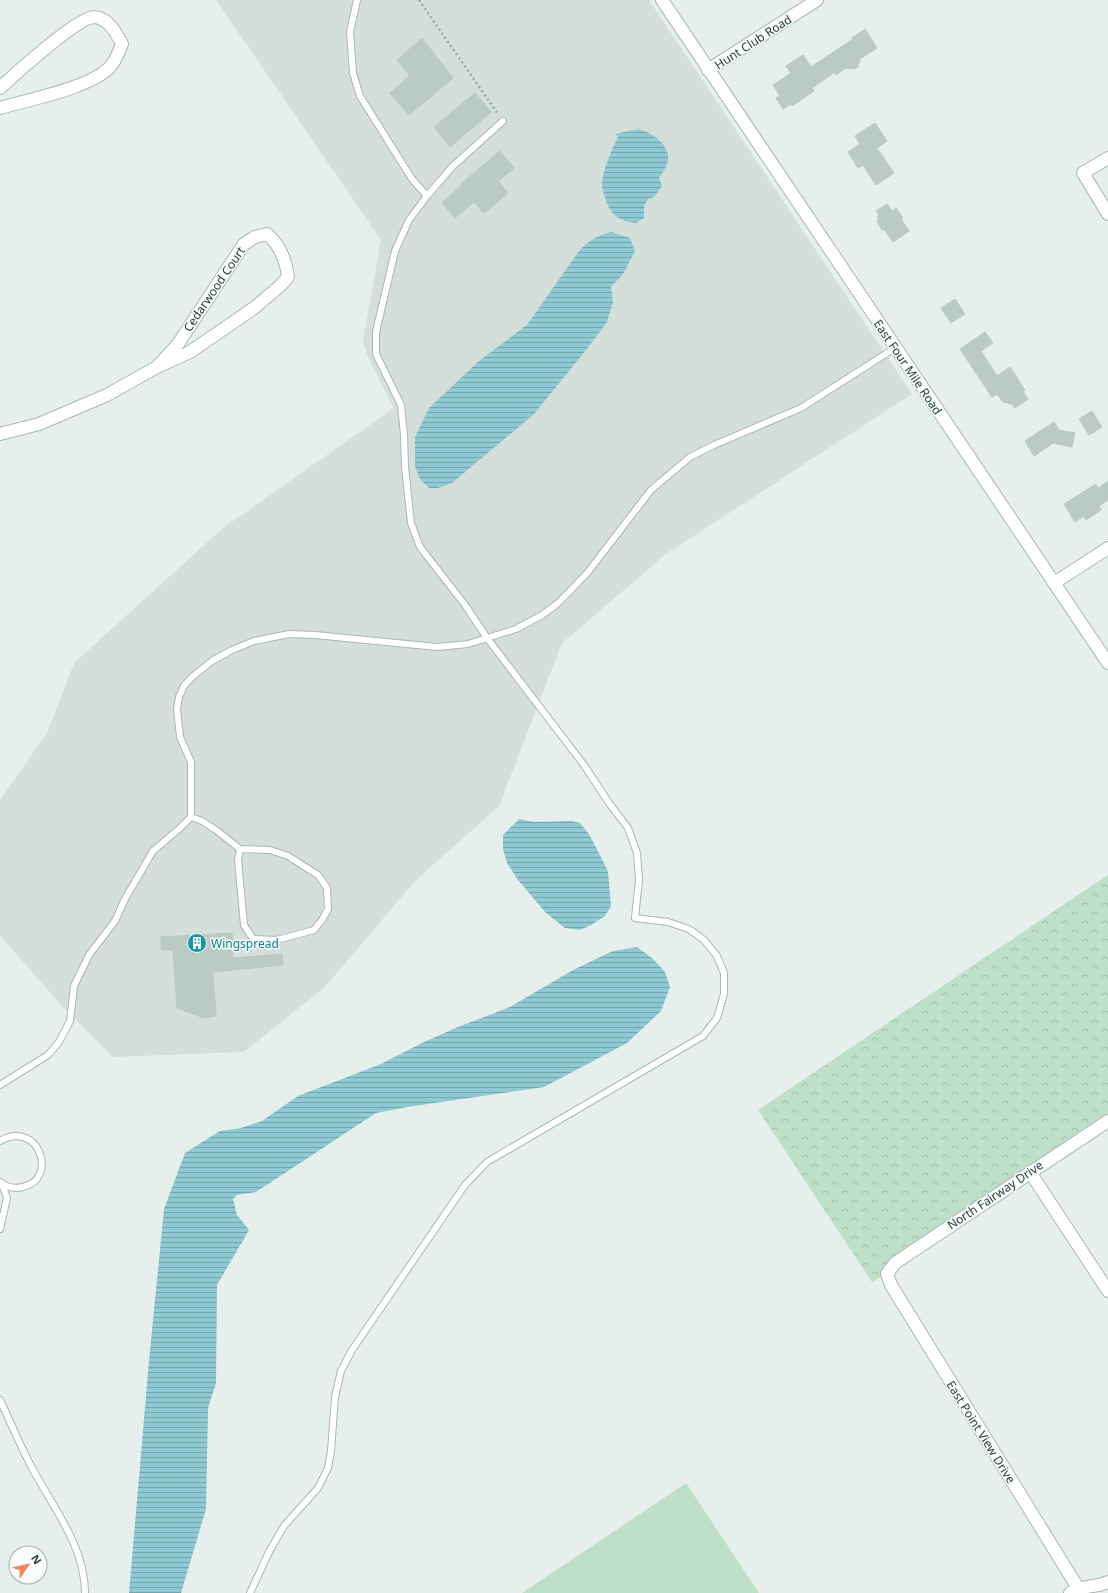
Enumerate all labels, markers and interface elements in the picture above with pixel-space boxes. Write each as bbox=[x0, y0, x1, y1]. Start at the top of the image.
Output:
street label: Hunt Club Road bbox=[711, 11, 795, 73]
street label: Cedarwood Court bbox=[179, 242, 249, 335]
street label: East Four Mile Road bbox=[870, 316, 946, 418]
building icon: Wingspread bbox=[186, 932, 208, 954]
place label: Wingspread bbox=[211, 935, 279, 952]
street label: North Fairway Drive bbox=[944, 1156, 1046, 1233]
street label: East Point View Drive bbox=[942, 1377, 1020, 1487]
north arrow bbox=[8, 1545, 48, 1585]
text: N bbox=[28, 1551, 45, 1567]

